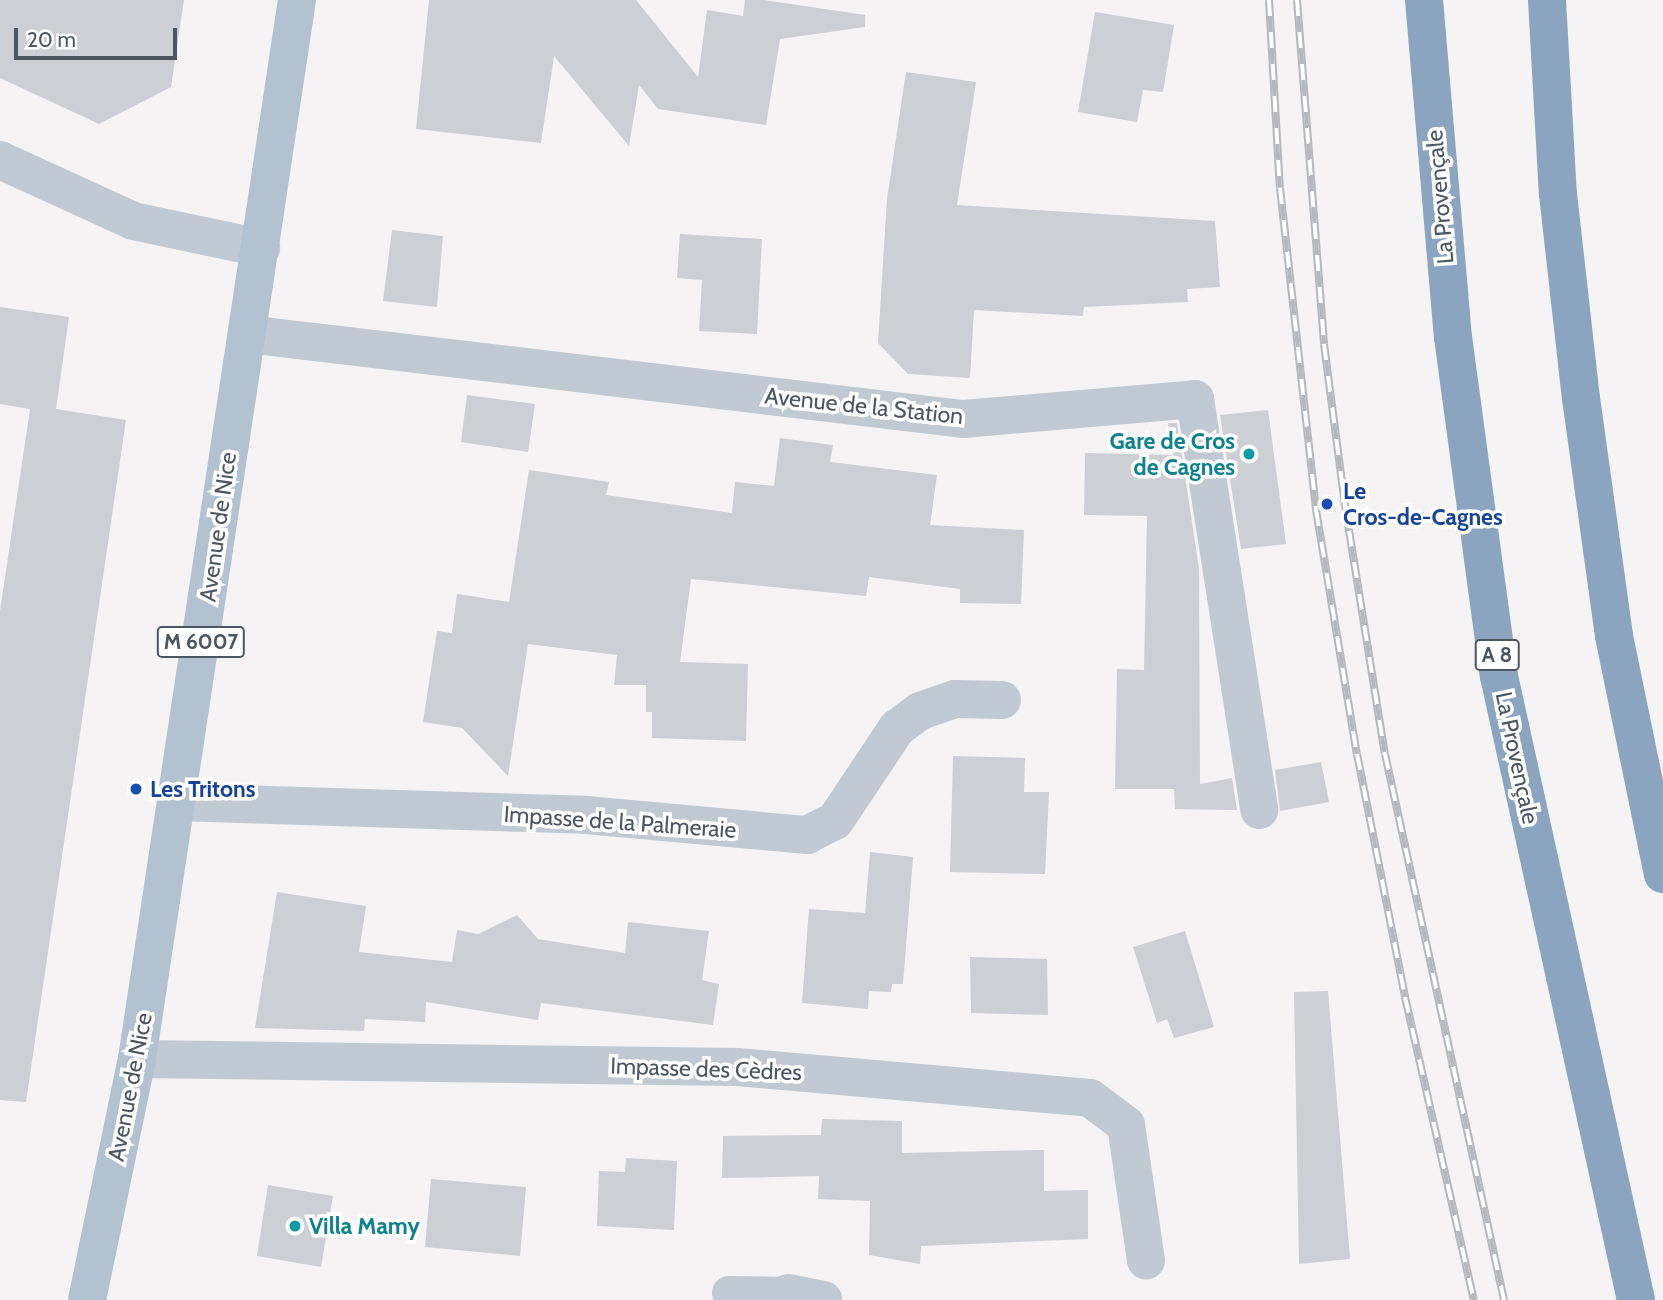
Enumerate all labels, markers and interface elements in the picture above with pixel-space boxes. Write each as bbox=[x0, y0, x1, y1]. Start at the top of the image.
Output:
scale bar bbox=[18, 14, 180, 58]
text: 20 m bbox=[27, 27, 76, 52]
street label: La Provençale bbox=[1420, 129, 1460, 265]
street label: Avenue de la Station bbox=[763, 382, 965, 430]
place label: Gare de Cros de Cagnes bbox=[1109, 427, 1235, 481]
marker: Gare de Cros de Cagnes bbox=[1241, 446, 1257, 462]
street label: Avenue de Nice bbox=[194, 450, 242, 604]
place label: Le Cros-de-Cagnes bbox=[1343, 477, 1503, 531]
marker: Le Cros-de-Cagnes bbox=[1317, 494, 1337, 514]
road number: M 6007 bbox=[156, 624, 246, 660]
road number: A 8 bbox=[1474, 638, 1520, 672]
street label: La Provençale bbox=[1490, 689, 1544, 827]
place label: Les Tritons bbox=[150, 775, 256, 803]
marker: Les Tritons bbox=[128, 781, 144, 797]
street label: Impasse de la Palmeraie bbox=[503, 800, 737, 844]
street label: Avenue de Nice bbox=[102, 1010, 158, 1164]
street label: Impasse des Cèdres bbox=[610, 1052, 802, 1086]
place label: Villa Mamy bbox=[309, 1212, 420, 1240]
marker: Villa Mamy bbox=[287, 1218, 303, 1234]

